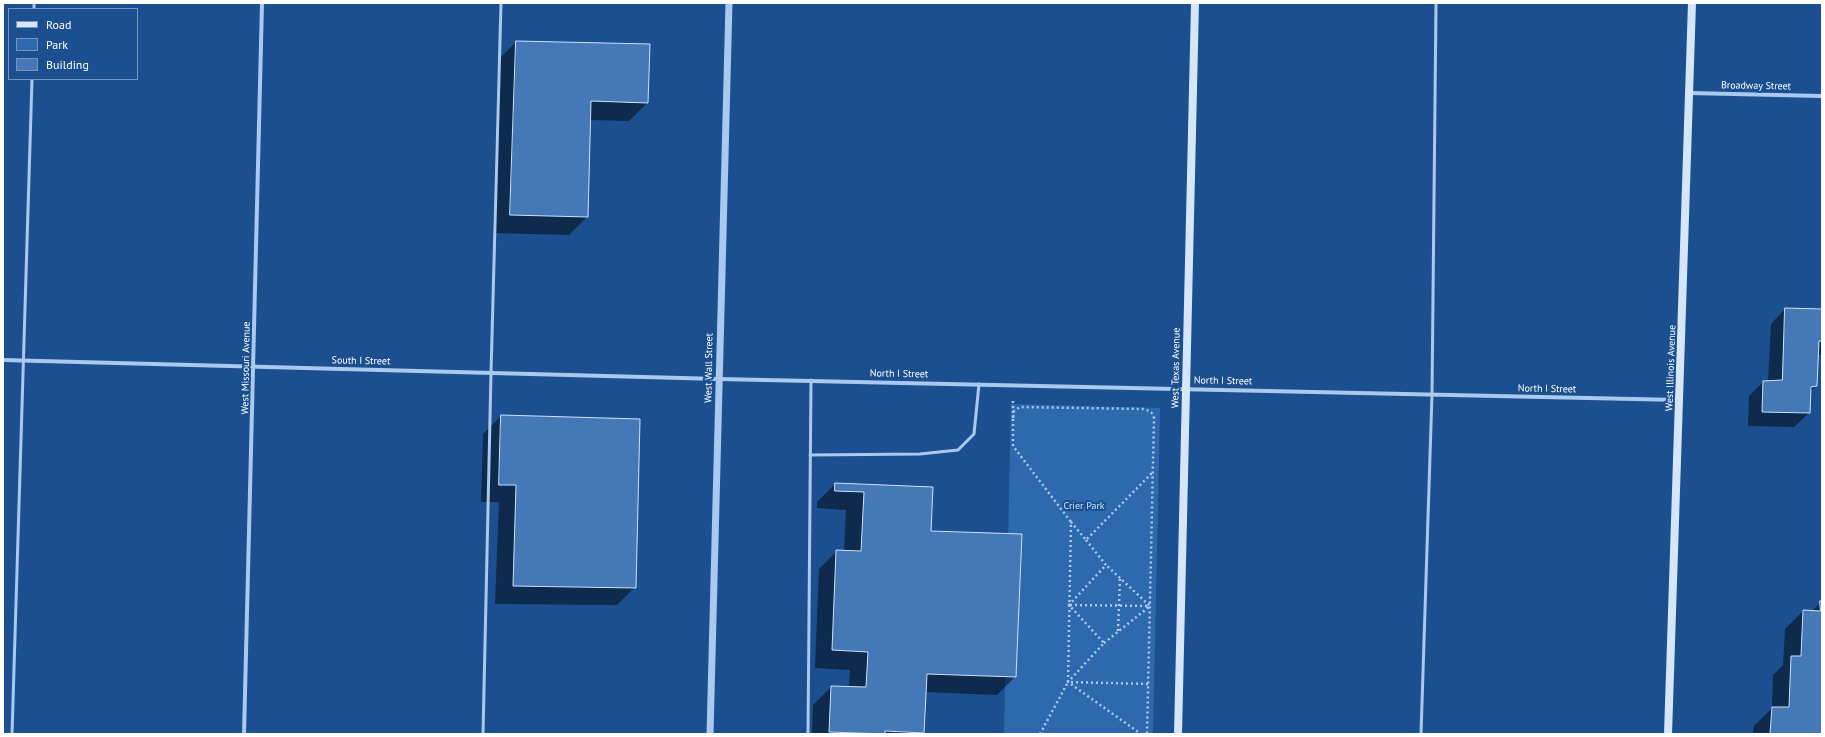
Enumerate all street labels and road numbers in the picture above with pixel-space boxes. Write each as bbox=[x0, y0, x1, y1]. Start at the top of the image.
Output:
street label: Broadway Street bbox=[1721, 79, 1791, 93]
street label: West Missouri Avenue bbox=[239, 321, 253, 415]
street label: West Illinois Avenue bbox=[1663, 325, 1679, 411]
street label: West Texas Avenue bbox=[1169, 328, 1183, 408]
street label: West Wall Street bbox=[702, 333, 716, 403]
street label: South I Street bbox=[332, 354, 390, 368]
street label: North I Street bbox=[870, 367, 928, 381]
street label: North I Street bbox=[1194, 374, 1252, 388]
street label: North I Street bbox=[1518, 382, 1576, 396]

